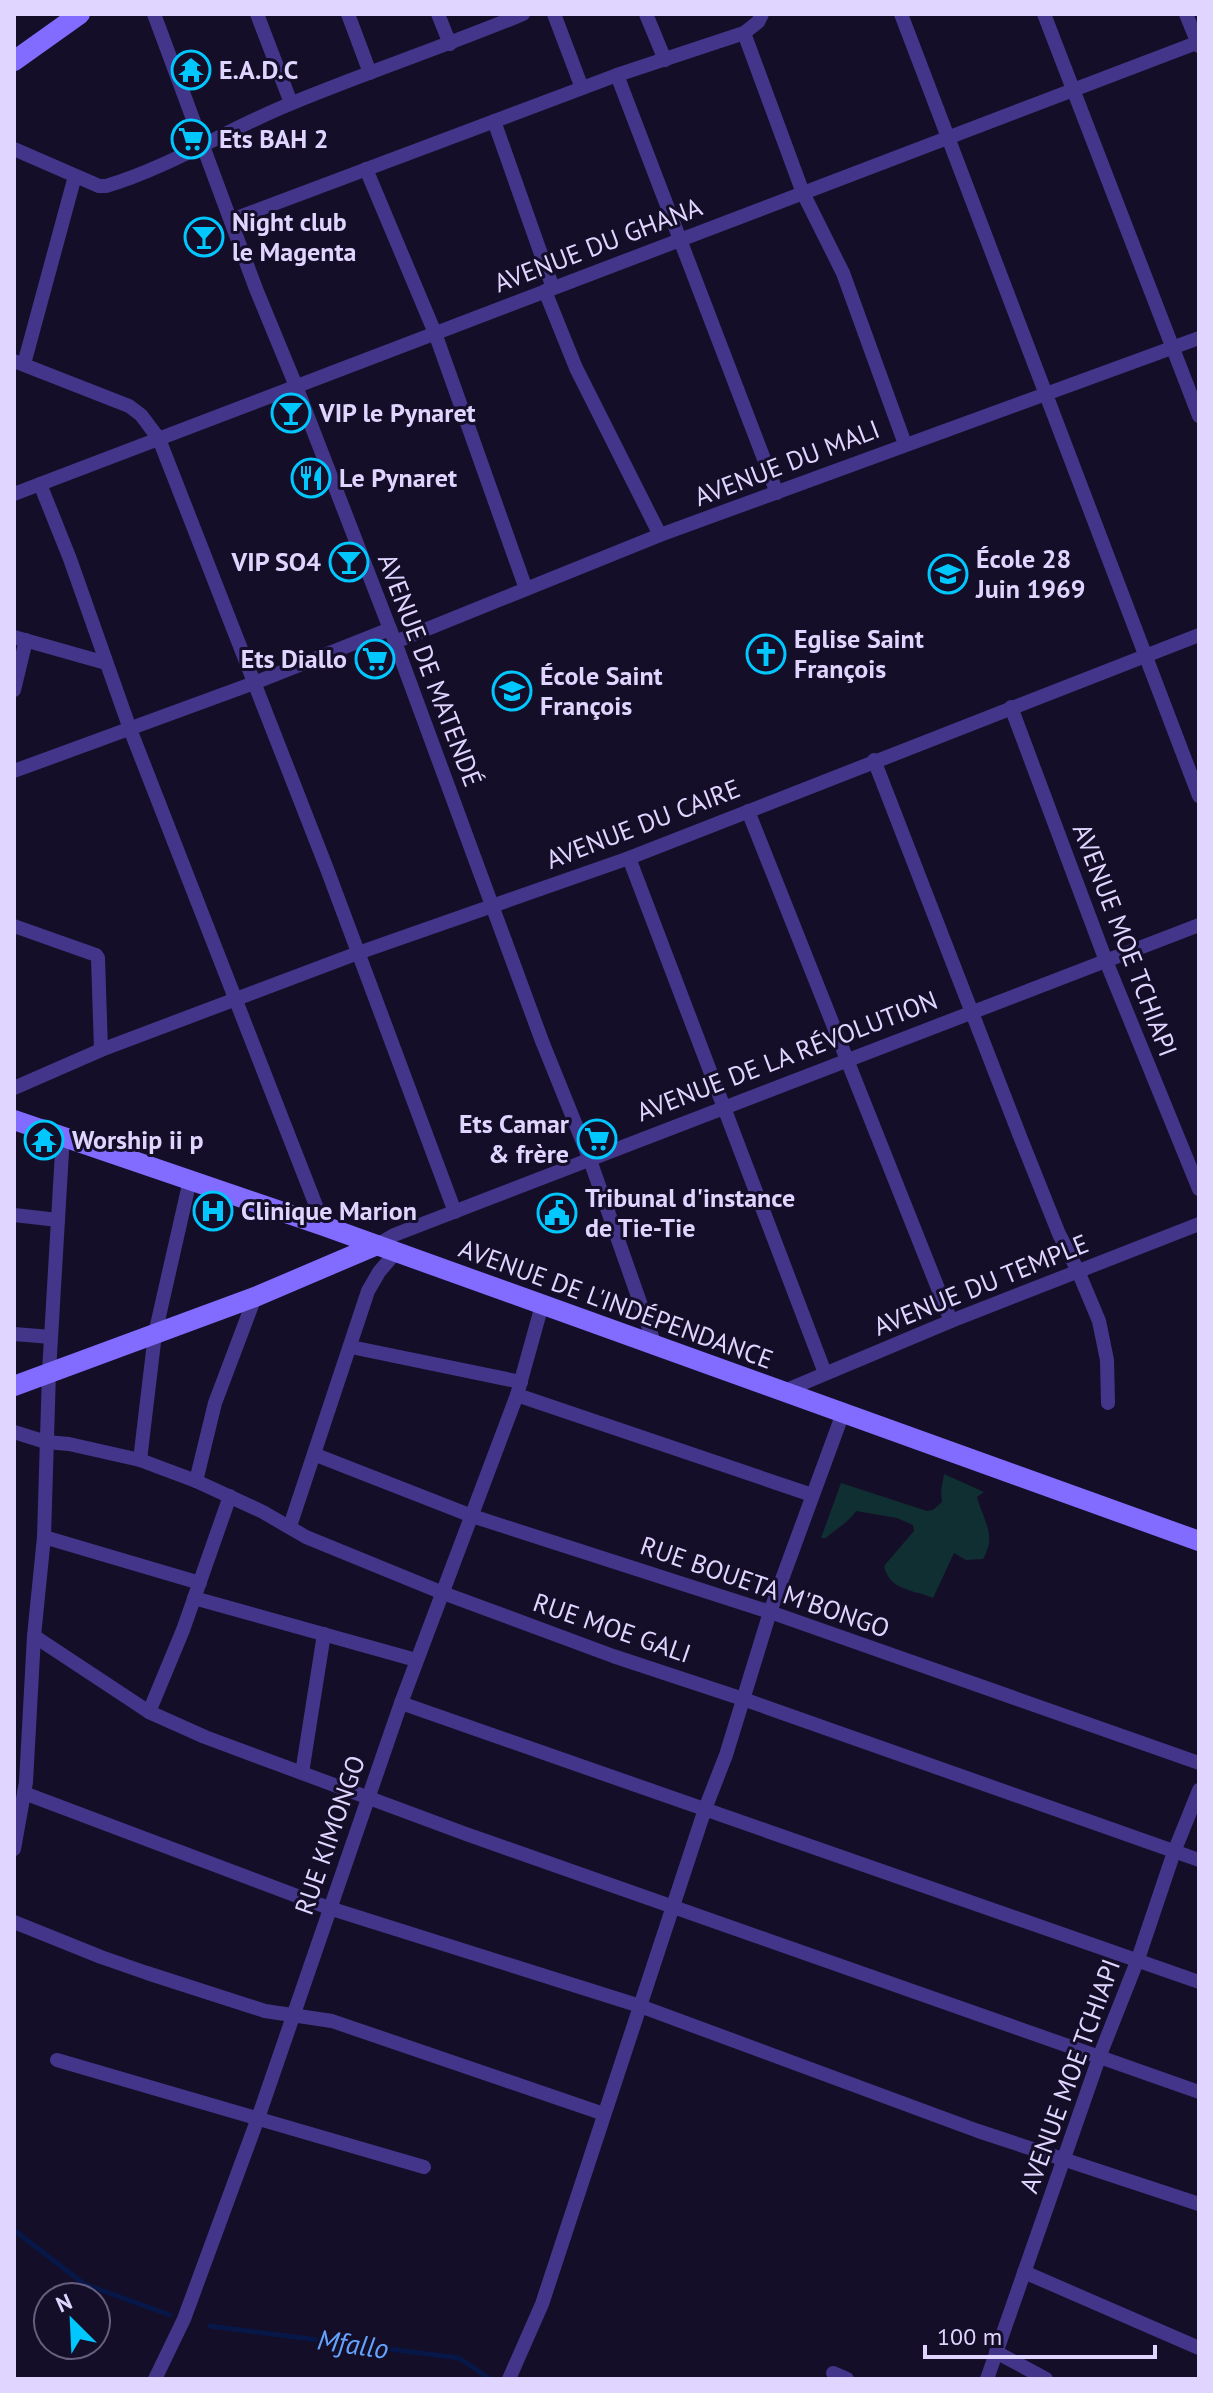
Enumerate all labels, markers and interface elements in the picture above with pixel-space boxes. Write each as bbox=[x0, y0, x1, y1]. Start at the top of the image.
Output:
temple icon: E.A.D.C bbox=[170, 49, 212, 91]
place label: E.A.D.C bbox=[219, 53, 298, 86]
supermarket icon: Ets BAH 2 bbox=[170, 118, 212, 160]
place label: Ets BAH 2 bbox=[219, 122, 329, 155]
street label: AVENUE DU GHANA bbox=[489, 190, 707, 299]
place label: Night club le Magenta bbox=[232, 205, 356, 268]
bar icon: Night club le Magenta bbox=[183, 216, 225, 258]
bar icon: VIP le Pynaret bbox=[270, 392, 312, 434]
place label: VIP le Pynaret bbox=[318, 396, 476, 429]
street label: AVENUE DU MALI bbox=[690, 412, 884, 513]
restaurant icon: Le Pynaret bbox=[290, 457, 332, 499]
place label: Le Pynaret bbox=[339, 461, 457, 494]
bar icon: VIP SO4 bbox=[328, 541, 370, 583]
place label: École 28 Juin 1969 bbox=[975, 542, 1085, 605]
place label: VIP SO4 bbox=[231, 545, 321, 578]
street label: AVENUE DE MATENDÉ bbox=[371, 549, 490, 791]
school or university icon: École 28 Juin 1969 bbox=[927, 553, 969, 595]
place label: Eglise Saint François bbox=[794, 622, 924, 685]
church icon: Eglise Saint François bbox=[745, 633, 787, 675]
supermarket icon: Ets Diallo bbox=[354, 638, 396, 680]
place label: Ets Diallo bbox=[241, 642, 347, 675]
place label: École Saint François bbox=[540, 659, 663, 722]
school or university icon: École Saint François bbox=[491, 670, 533, 712]
street label: AVENUE DU CAIRE bbox=[541, 771, 745, 876]
street label: AVENUE MOE TCHIAPI bbox=[1066, 819, 1185, 1061]
street label: AVENUE DE LA RÉVOLUTION bbox=[632, 983, 942, 1128]
place label: Ets Camar & frère bbox=[459, 1107, 570, 1170]
supermarket icon: Ets Camar & frère bbox=[576, 1118, 618, 1160]
temple icon: Worship ii p bbox=[23, 1119, 65, 1161]
place label: Worship ii p bbox=[72, 1123, 203, 1156]
place label: Tribunal d'instance de Tie-Tie bbox=[585, 1181, 795, 1244]
hospital icon: Clinique Marion bbox=[192, 1190, 234, 1232]
public building icon: Tribunal d'instance de Tie-Tie bbox=[536, 1192, 578, 1234]
place label: Clinique Marion bbox=[241, 1194, 417, 1227]
street label: AVENUE DU TEMPLE bbox=[868, 1226, 1093, 1343]
street label: AVENUE DE L'INDÉPENDANCE bbox=[455, 1231, 778, 1376]
street label: RUE BOUETA M'BONGO bbox=[636, 1528, 894, 1645]
street label: RUE MOE GALI bbox=[529, 1585, 695, 1670]
street label: RUE KIMONGO bbox=[287, 1751, 372, 1919]
street label: AVENUE MOE TCHIAPI bbox=[1012, 1954, 1127, 2197]
north arrow bbox=[32, 2281, 112, 2361]
text: N bbox=[52, 2287, 76, 2318]
scale bar bbox=[925, 2309, 1155, 2359]
water label: Mfallo bbox=[315, 2320, 391, 2367]
text: 100 m bbox=[937, 2321, 1002, 2352]

